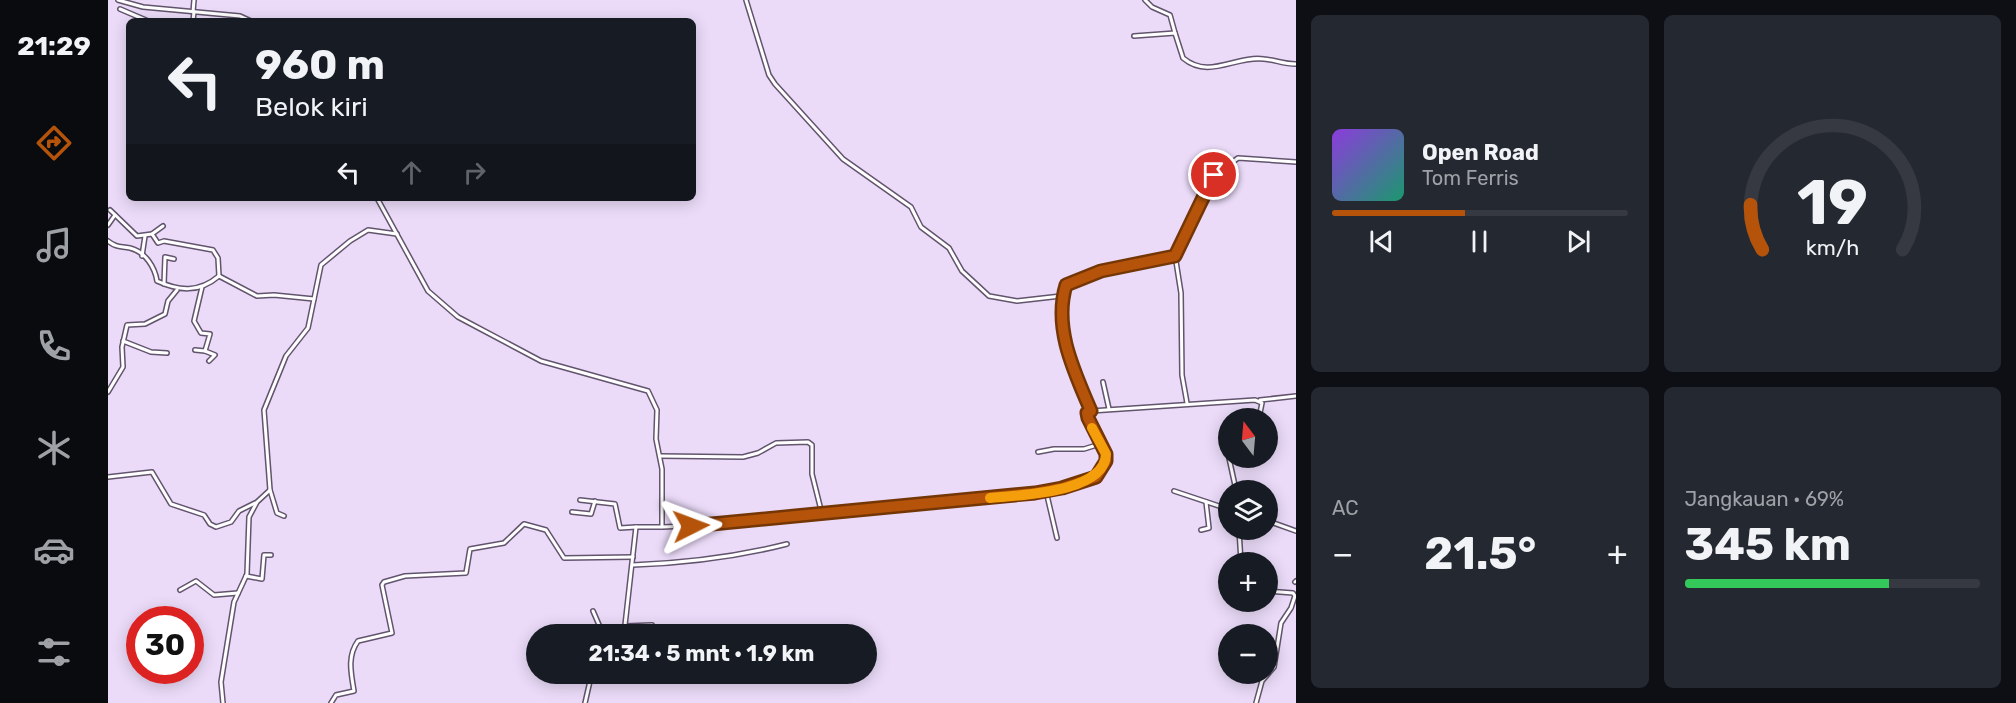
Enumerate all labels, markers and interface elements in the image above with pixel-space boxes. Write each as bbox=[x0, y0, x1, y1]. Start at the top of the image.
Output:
text: 21:29 bbox=[17, 30, 91, 62]
text: 960 m bbox=[255, 40, 385, 90]
icon: left bbox=[156, 42, 234, 120]
text: Belok kiri bbox=[255, 91, 368, 123]
icon: directions bbox=[33, 122, 75, 164]
text: Open Road bbox=[1422, 139, 1539, 166]
pin bbox=[1188, 149, 1239, 200]
icon: left bbox=[332, 156, 365, 189]
icon: ahead bbox=[395, 156, 428, 189]
icon: right bbox=[458, 156, 491, 189]
icon: arrive bbox=[1197, 158, 1230, 191]
text: Tom Ferris bbox=[1422, 166, 1519, 190]
text: 19 bbox=[1797, 167, 1868, 241]
icon: music bbox=[33, 224, 75, 266]
icon: previous bbox=[1365, 225, 1398, 258]
icon: pause bbox=[1463, 225, 1496, 258]
icon: next bbox=[1562, 225, 1595, 258]
text: km/h bbox=[1805, 236, 1859, 261]
icon: phone bbox=[33, 325, 75, 367]
north arrow bbox=[1218, 408, 1278, 468]
map controls bbox=[1218, 408, 1278, 684]
icon: climate bbox=[33, 427, 75, 469]
button: layers bbox=[1218, 480, 1278, 540]
text: Jangkauan · 69% bbox=[1685, 487, 1844, 511]
position arrow bbox=[659, 494, 723, 558]
text: AC bbox=[1332, 496, 1358, 520]
text: 345 km bbox=[1685, 518, 1851, 571]
text: 21.5° bbox=[1424, 527, 1536, 580]
icon: car bbox=[33, 529, 75, 571]
text: − bbox=[1332, 534, 1353, 573]
text: + bbox=[1607, 534, 1627, 573]
button: + bbox=[1218, 552, 1278, 612]
speed limit sign: 30 bbox=[126, 606, 204, 684]
button: − bbox=[1218, 624, 1278, 684]
icon: filters bbox=[33, 631, 75, 673]
text: 21:34 · 5 mnt · 1.9 km bbox=[589, 640, 814, 667]

